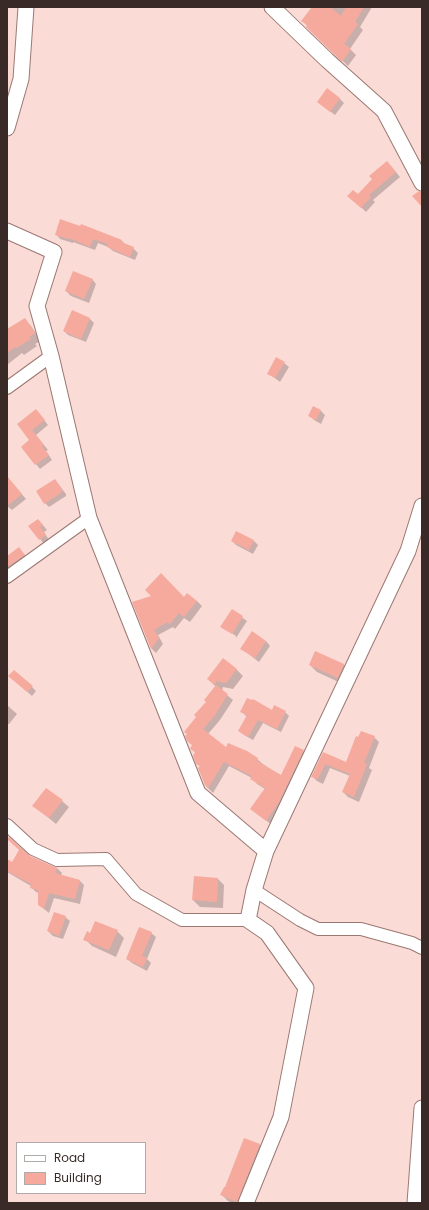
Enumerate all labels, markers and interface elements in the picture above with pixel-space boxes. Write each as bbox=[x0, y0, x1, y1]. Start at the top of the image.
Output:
legend bbox=[16, 1142, 146, 1194]
text: Road bbox=[54, 1149, 85, 1166]
text: Building bbox=[54, 1169, 102, 1186]

